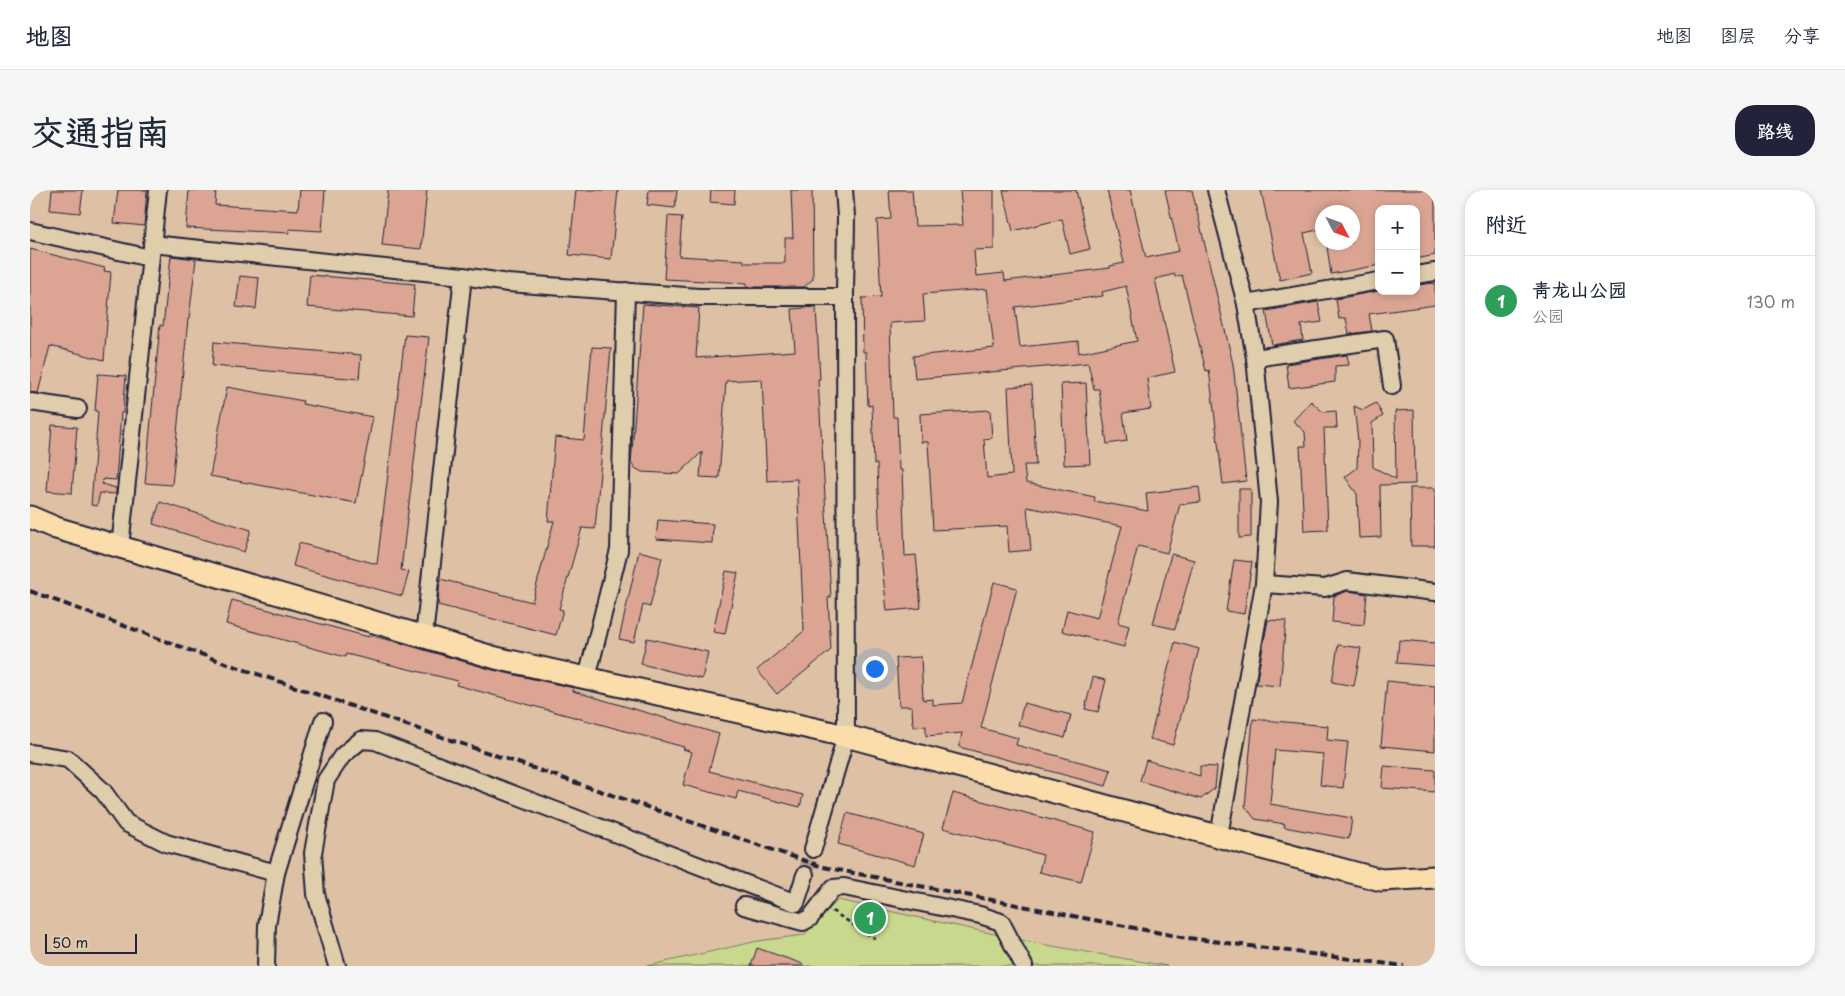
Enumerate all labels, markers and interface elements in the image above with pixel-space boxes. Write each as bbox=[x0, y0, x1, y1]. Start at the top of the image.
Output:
text: 地图 bbox=[25, 17, 73, 53]
text: 地图 bbox=[1656, 21, 1692, 48]
text: 图层 bbox=[1720, 21, 1756, 48]
text: 分享 bbox=[1784, 21, 1820, 48]
text: 交通指南 bbox=[30, 104, 170, 157]
button: 路线 bbox=[1735, 105, 1815, 156]
north arrow bbox=[1315, 205, 1360, 250]
map controls bbox=[1375, 205, 1420, 295]
button: + bbox=[1375, 205, 1420, 250]
text: 附近 bbox=[1485, 207, 1527, 239]
button: − bbox=[1375, 250, 1420, 295]
text: 青龙山公园 bbox=[1532, 275, 1627, 303]
text: 1 bbox=[1497, 289, 1505, 313]
text: 130 m bbox=[1747, 289, 1795, 313]
text: 公园 bbox=[1532, 303, 1564, 327]
your location bbox=[862, 656, 888, 682]
pin: 1 bbox=[854, 899, 886, 937]
scale bar bbox=[45, 931, 138, 954]
text: 50 m bbox=[52, 932, 88, 953]

